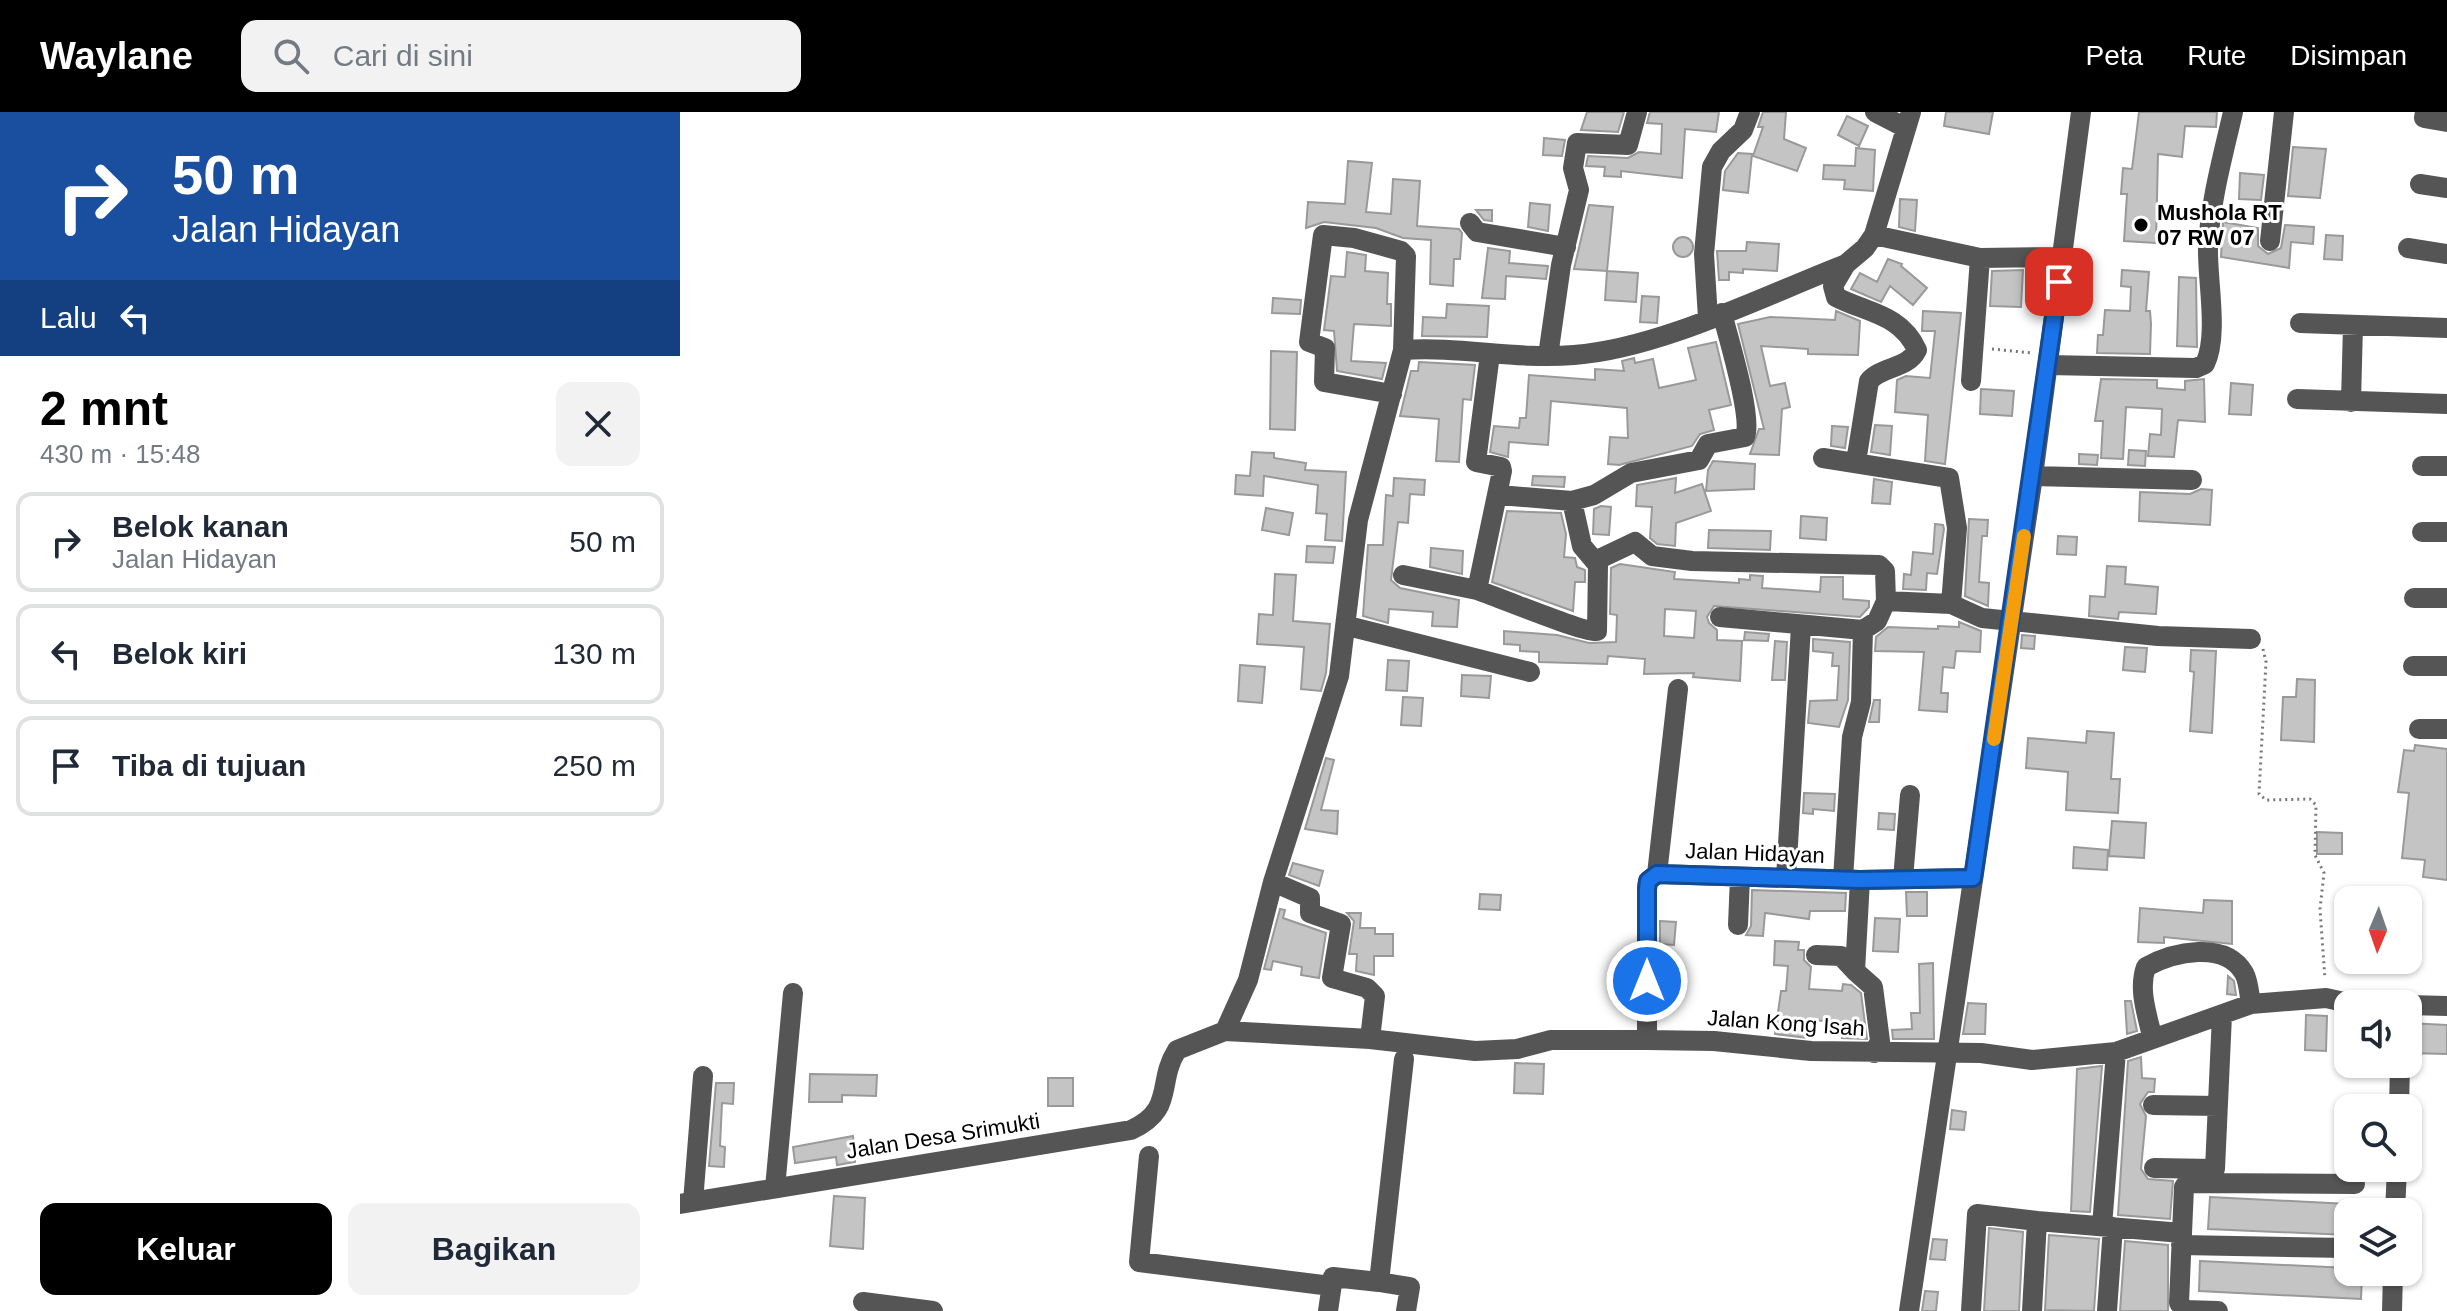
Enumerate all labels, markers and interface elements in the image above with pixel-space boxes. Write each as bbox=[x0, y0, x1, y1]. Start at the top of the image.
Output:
search box bbox=[241, 20, 801, 92]
icon: search bbox=[269, 34, 313, 78]
text: Waylane bbox=[40, 35, 193, 77]
text: Cari di sini bbox=[333, 39, 473, 72]
text: Peta bbox=[2086, 40, 2143, 71]
text: Rute bbox=[2187, 40, 2246, 71]
text: Disimpan bbox=[2290, 40, 2407, 71]
text: 50 m bbox=[172, 143, 300, 206]
icon: right bbox=[40, 144, 144, 248]
place label: Mushola RT 07 RW 07 bbox=[2157, 200, 2282, 250]
text: Jalan Hidayan bbox=[172, 209, 400, 250]
marker: Mushola RT 07 RW 07 bbox=[2132, 216, 2150, 234]
pin bbox=[2025, 248, 2093, 316]
icon: arrive bbox=[2037, 260, 2081, 304]
icon: left bbox=[113, 296, 157, 340]
text: Lalu bbox=[40, 301, 97, 334]
text: 2 mnt bbox=[40, 382, 168, 435]
button: close bbox=[556, 382, 640, 466]
text: 430 m · 15:48 bbox=[40, 439, 200, 469]
text: Belok kanan bbox=[112, 510, 289, 543]
icon: right bbox=[44, 520, 88, 564]
text: 50 m bbox=[569, 525, 636, 558]
text: Jalan Hidayan bbox=[112, 544, 277, 574]
icon: left bbox=[44, 632, 88, 676]
text: Belok kiri bbox=[112, 637, 247, 670]
text: 130 m bbox=[553, 637, 636, 670]
icon: arrive bbox=[44, 744, 88, 788]
text: Tiba di tujuan bbox=[112, 749, 306, 782]
text: 250 m bbox=[553, 749, 636, 782]
street label: Jalan Hidayan bbox=[1685, 838, 1825, 868]
north arrow bbox=[2334, 886, 2422, 974]
map controls bbox=[2334, 886, 2422, 1286]
position arrow bbox=[1605, 939, 1689, 1023]
button: sound bbox=[2334, 990, 2422, 1078]
street label: Jalan Kong Isah bbox=[1706, 1005, 1866, 1041]
button: search bbox=[2334, 1094, 2422, 1182]
street label: Jalan Desa Srimukti bbox=[844, 1108, 1042, 1164]
button: layers bbox=[2334, 1198, 2422, 1286]
button: Keluar bbox=[40, 1203, 332, 1295]
button: Bagikan bbox=[348, 1203, 640, 1295]

